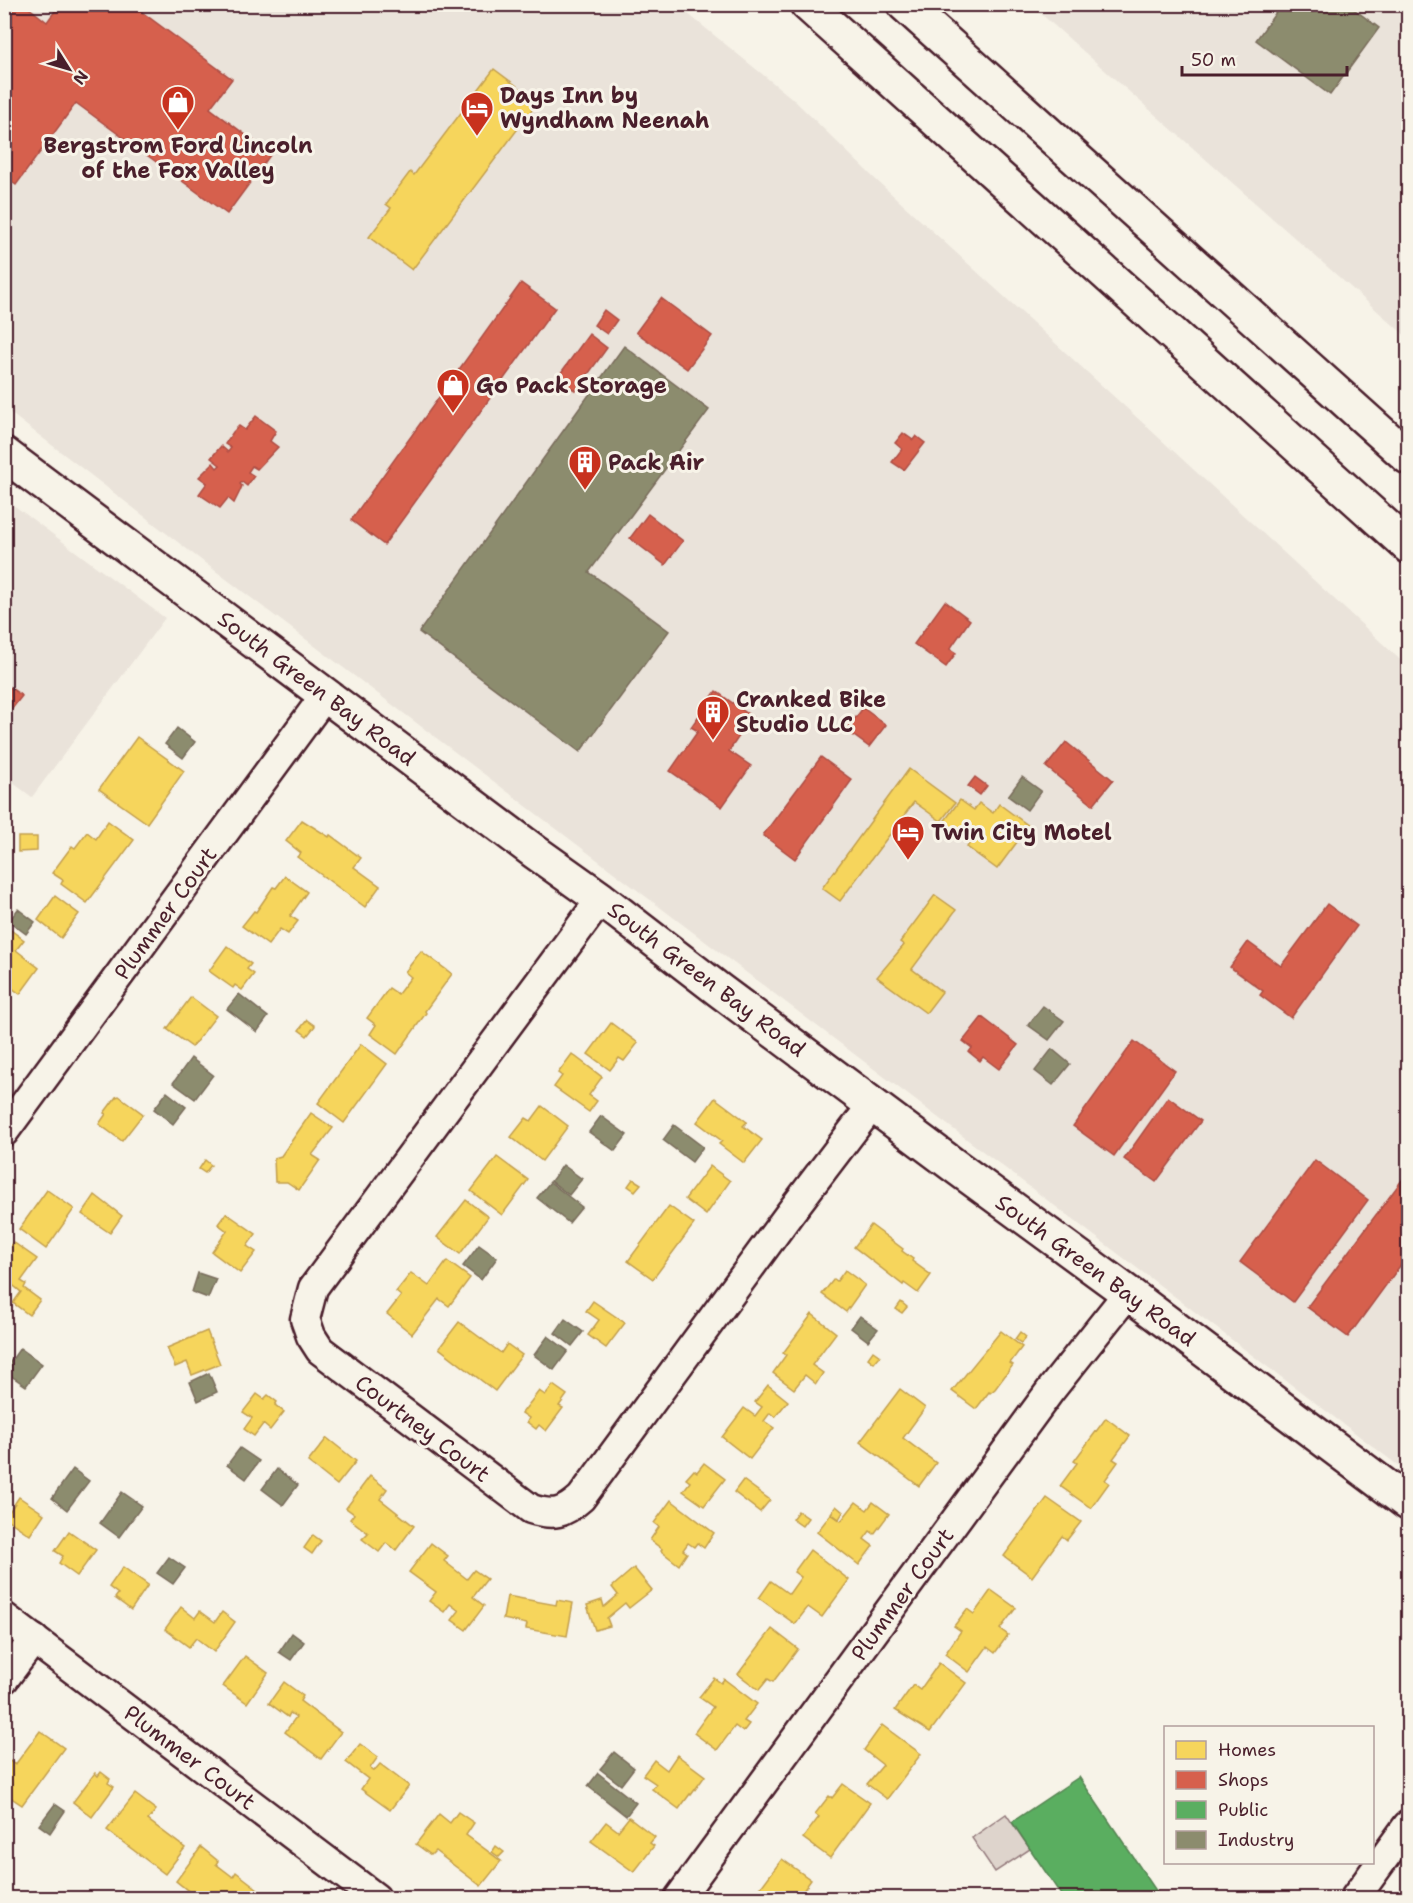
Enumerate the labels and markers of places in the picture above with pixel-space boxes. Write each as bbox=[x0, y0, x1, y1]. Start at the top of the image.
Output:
place label: Days Inn by Wyndham Neenah bbox=[500, 81, 710, 135]
shop icon: Bergstrom Ford Lincoln of the Fox Valley bbox=[160, 84, 196, 131]
hotel icon: Days Inn by Wyndham Neenah bbox=[459, 90, 495, 137]
place label: Bergstrom Ford Lincoln of the Fox Valley bbox=[43, 131, 313, 185]
shop icon: Go Pack Storage bbox=[435, 367, 471, 414]
place label: Go Pack Storage bbox=[476, 371, 667, 400]
building icon: Pack Air bbox=[567, 444, 603, 491]
place label: Pack Air bbox=[608, 448, 705, 477]
place label: Cranked Bike Studio LLC bbox=[736, 685, 886, 739]
building icon: Cranked Bike Studio LLC bbox=[695, 694, 731, 741]
hotel icon: Twin City Motel bbox=[890, 814, 926, 861]
place label: Twin City Motel bbox=[931, 818, 1112, 847]

